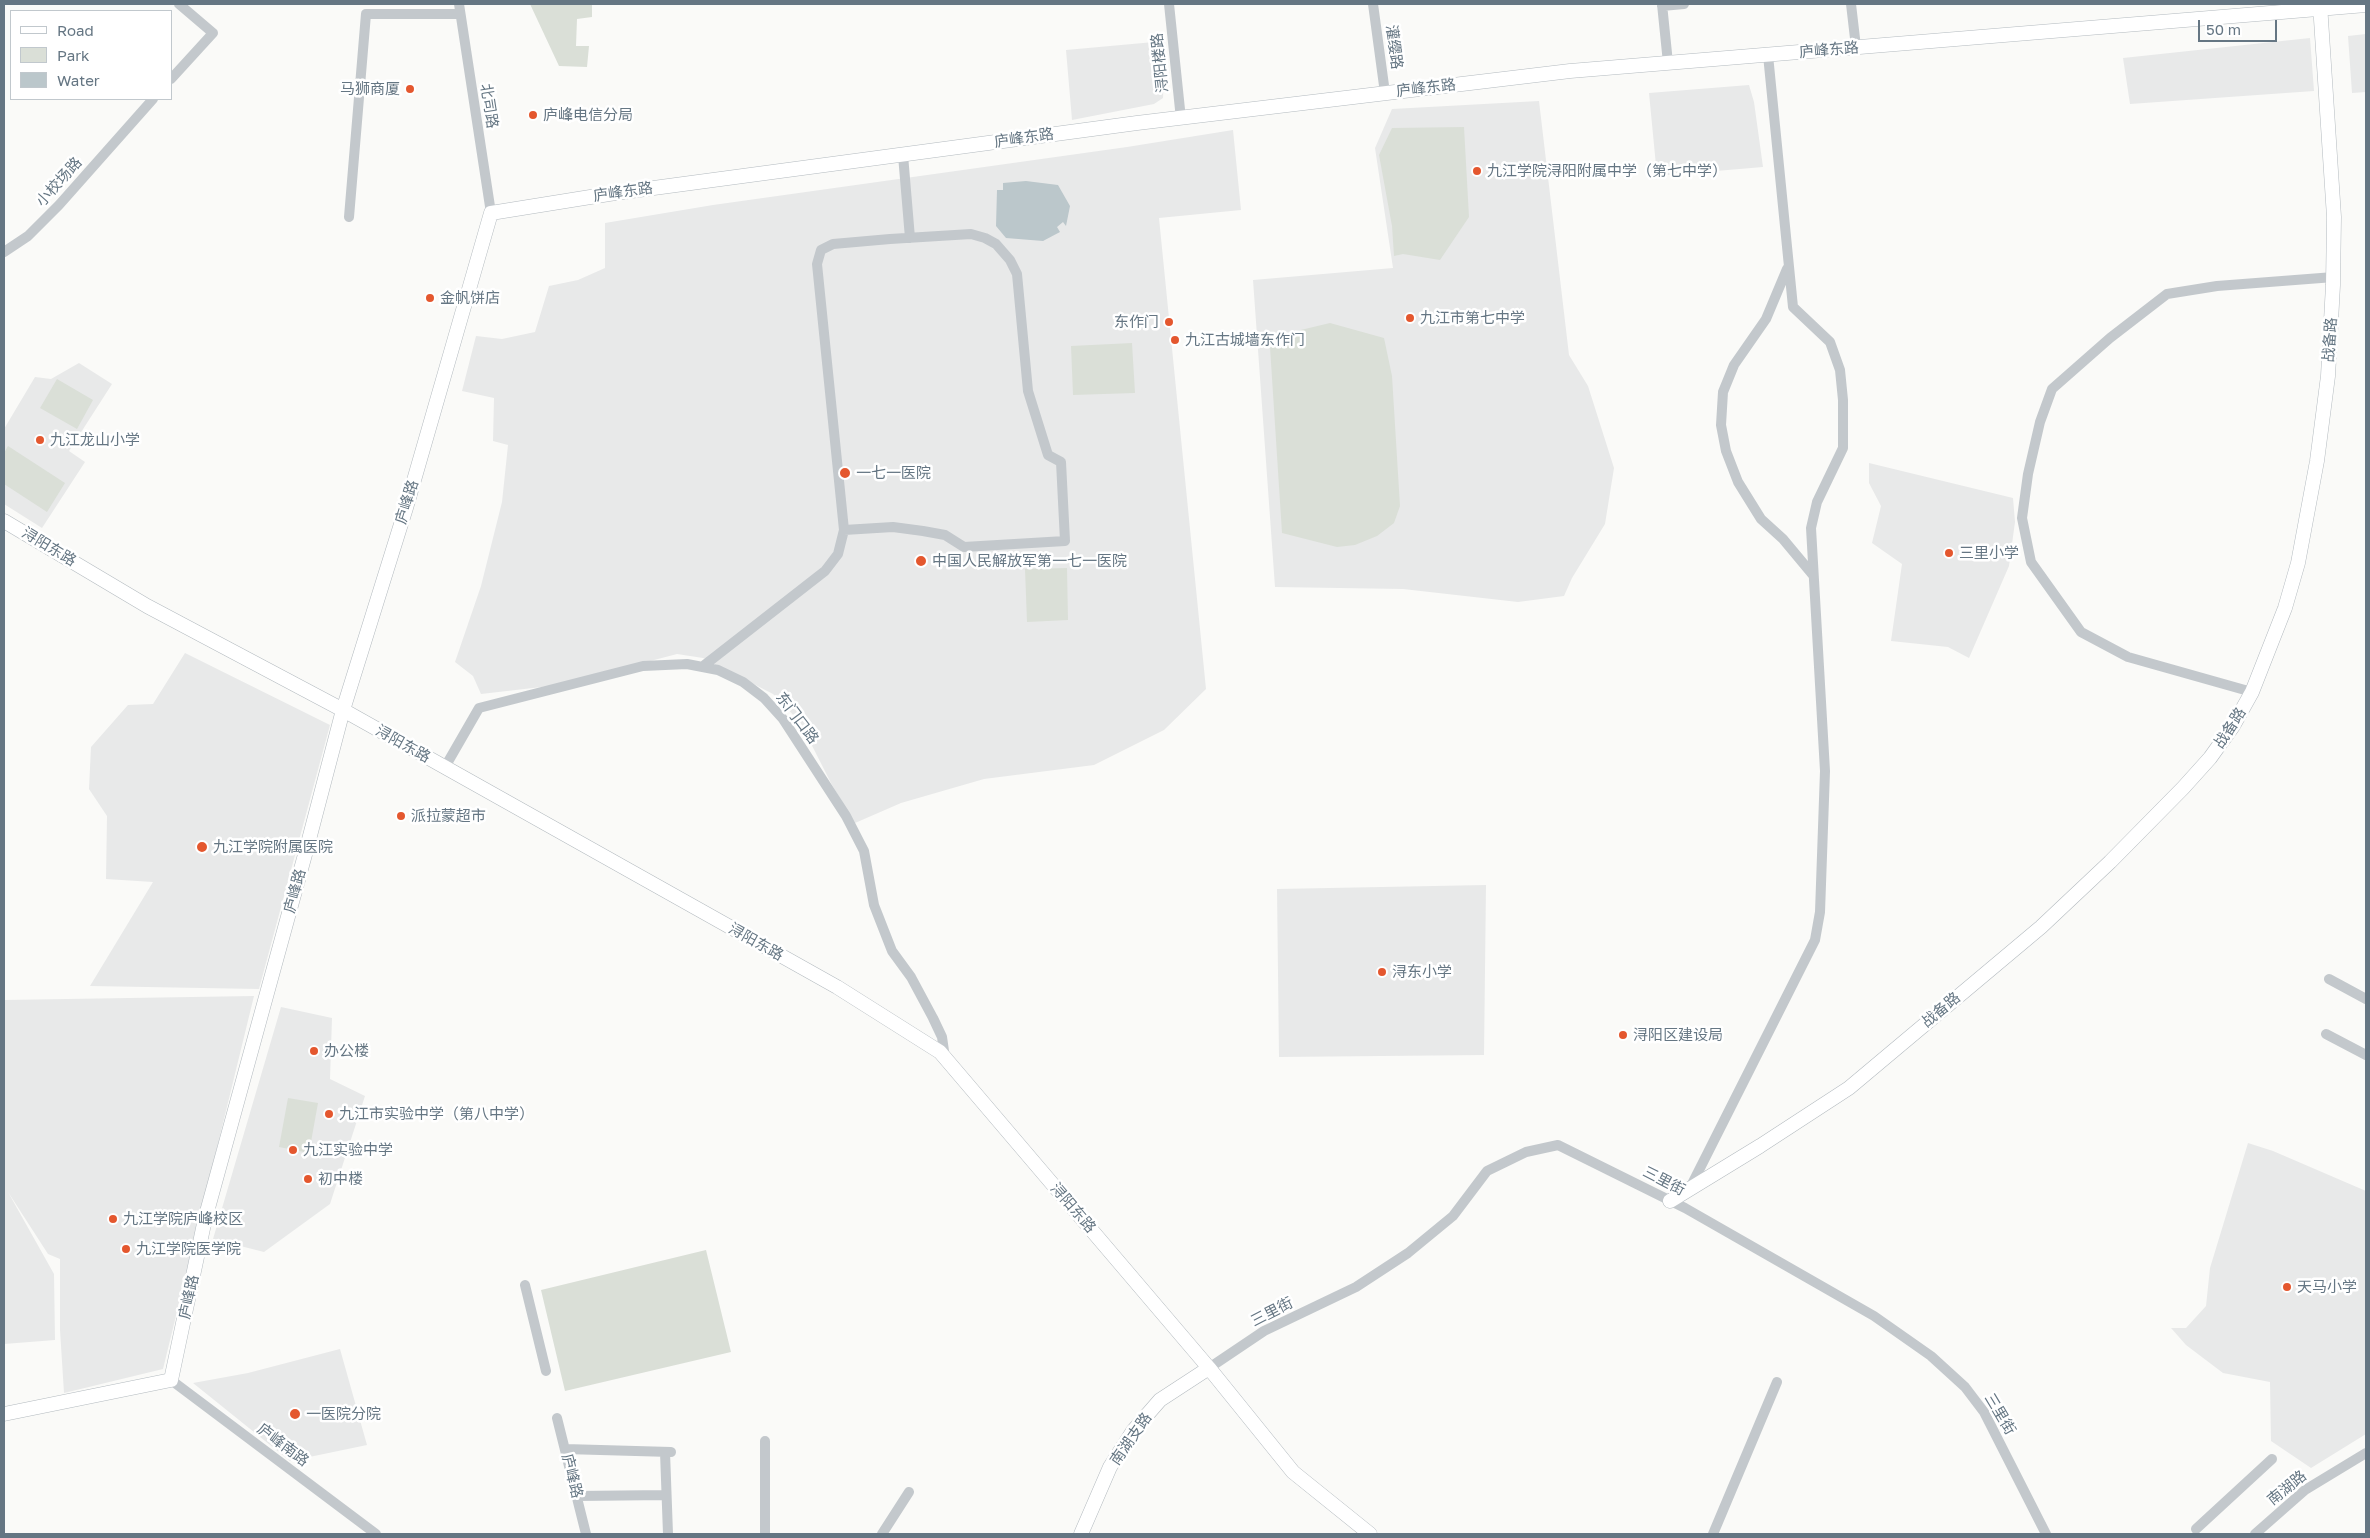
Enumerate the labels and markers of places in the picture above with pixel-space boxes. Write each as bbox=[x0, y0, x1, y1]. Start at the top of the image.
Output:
place label: 马狮商厦 bbox=[340, 80, 400, 98]
marker: 马狮商厦 bbox=[404, 83, 416, 95]
place label: 庐峰电信分局 bbox=[543, 106, 633, 124]
marker: 庐峰电信分局 bbox=[527, 109, 539, 121]
place label: 九江学院浔阳附属中学（第七中学） bbox=[1487, 162, 1727, 180]
marker: 九江学院浔阳附属中学（第七中学） bbox=[1471, 165, 1483, 177]
place label: 金帆饼店 bbox=[440, 289, 500, 307]
marker: 金帆饼店 bbox=[424, 292, 436, 304]
place label: 九江市第七中学 bbox=[1420, 309, 1525, 327]
marker: 九江市第七中学 bbox=[1404, 312, 1416, 324]
place label: 东作门 bbox=[1114, 313, 1159, 331]
marker: 东作门 bbox=[1163, 316, 1175, 328]
place label: 九江古城墙东作门 bbox=[1185, 331, 1305, 349]
marker: 九江古城墙东作门 bbox=[1169, 334, 1181, 346]
place label: 九江龙山小学 bbox=[50, 431, 140, 449]
marker: 九江龙山小学 bbox=[34, 434, 46, 446]
place label: 一七一医院 bbox=[856, 464, 931, 482]
marker: 一七一医院 bbox=[838, 466, 852, 480]
place label: 三里小学 bbox=[1959, 544, 2019, 562]
marker: 三里小学 bbox=[1943, 547, 1955, 559]
place label: 中国人民解放军第一七一医院 bbox=[932, 552, 1127, 570]
marker: 中国人民解放军第一七一医院 bbox=[914, 554, 928, 568]
place label: 派拉蒙超市 bbox=[411, 807, 486, 825]
marker: 派拉蒙超市 bbox=[395, 810, 407, 822]
place label: 九江学院附属医院 bbox=[213, 838, 333, 856]
marker: 九江学院附属医院 bbox=[195, 840, 209, 854]
place label: 浔东小学 bbox=[1392, 963, 1452, 981]
marker: 浔东小学 bbox=[1376, 966, 1388, 978]
place label: 浔阳区建设局 bbox=[1633, 1026, 1723, 1044]
marker: 浔阳区建设局 bbox=[1617, 1029, 1629, 1041]
place label: 办公楼 bbox=[324, 1042, 369, 1060]
marker: 办公楼 bbox=[308, 1045, 320, 1057]
place label: 九江市实验中学（第八中学） bbox=[339, 1105, 534, 1123]
marker: 九江市实验中学（第八中学） bbox=[323, 1108, 335, 1120]
place label: 九江实验中学 bbox=[303, 1141, 393, 1159]
marker: 九江实验中学 bbox=[287, 1144, 299, 1156]
place label: 初中楼 bbox=[318, 1170, 363, 1188]
marker: 初中楼 bbox=[302, 1173, 314, 1185]
place label: 九江学院庐峰校区 bbox=[123, 1210, 243, 1228]
marker: 九江学院庐峰校区 bbox=[107, 1213, 119, 1225]
place label: 九江学院医学院 bbox=[136, 1240, 241, 1258]
marker: 九江学院医学院 bbox=[120, 1243, 132, 1255]
place label: 天马小学 bbox=[2297, 1278, 2357, 1296]
marker: 天马小学 bbox=[2281, 1281, 2293, 1293]
place label: 一医院分院 bbox=[306, 1405, 381, 1423]
marker: 一医院分院 bbox=[288, 1407, 302, 1421]

